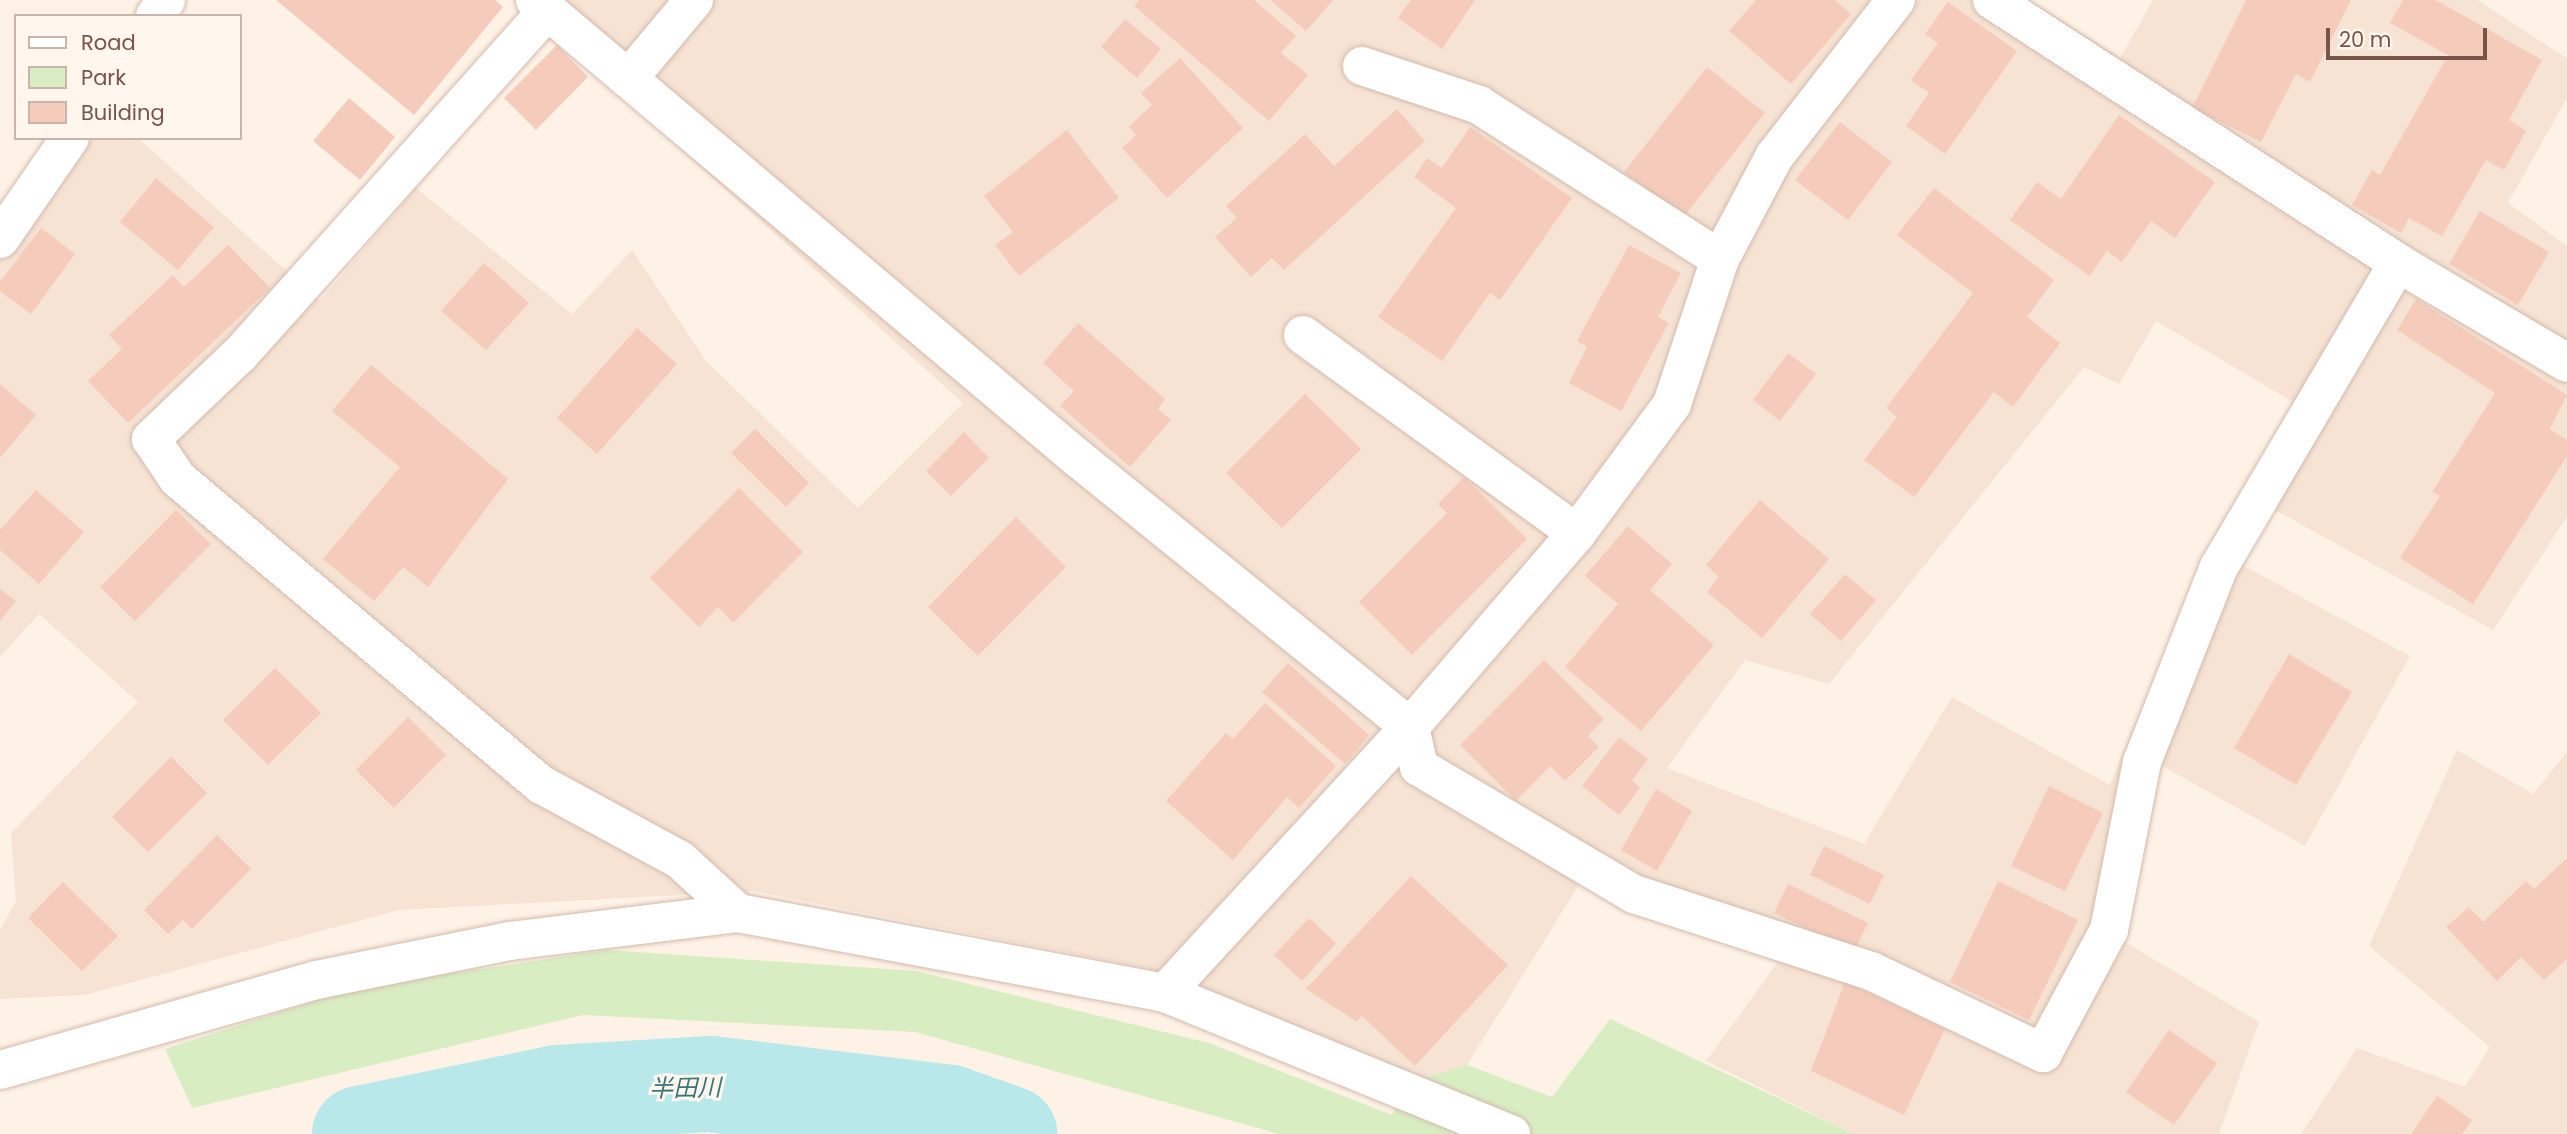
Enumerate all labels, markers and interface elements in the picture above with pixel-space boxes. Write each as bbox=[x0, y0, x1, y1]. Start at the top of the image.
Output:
legend bbox=[14, 14, 242, 140]
scale bar bbox=[2329, 14, 2490, 58]
text: 20 m bbox=[2339, 25, 2392, 54]
text: Road bbox=[81, 28, 136, 57]
text: Park bbox=[81, 63, 126, 92]
text: Building bbox=[81, 98, 165, 127]
water label: 半田川 bbox=[649, 1073, 721, 1103]

